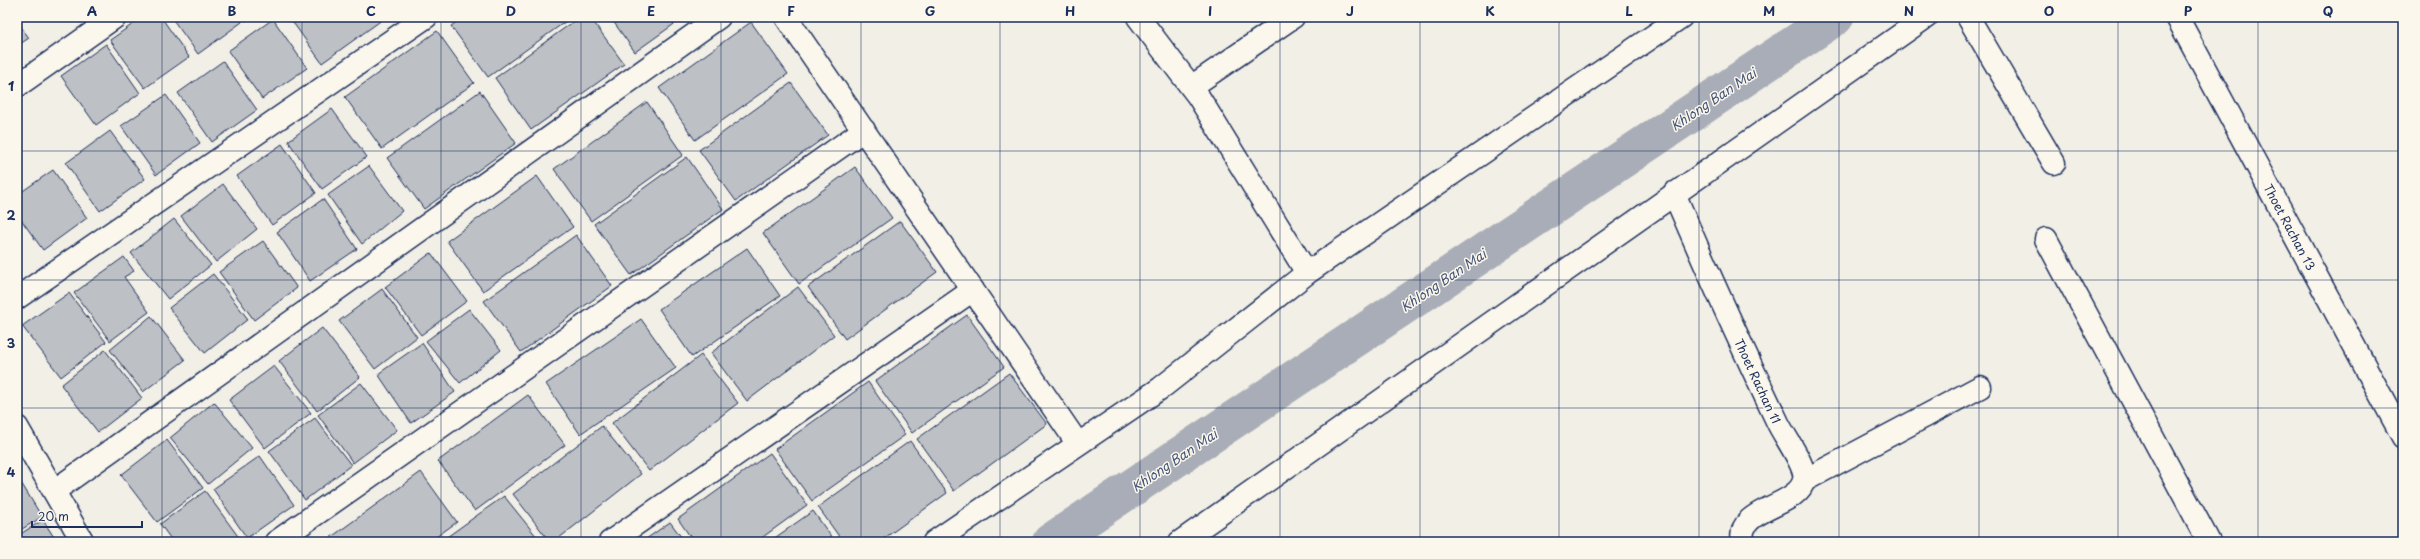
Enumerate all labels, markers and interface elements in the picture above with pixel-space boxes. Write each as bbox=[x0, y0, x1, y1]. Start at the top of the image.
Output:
text: A bbox=[87, 1, 97, 20]
text: B bbox=[228, 1, 237, 20]
text: C bbox=[366, 1, 376, 20]
text: D bbox=[506, 1, 516, 20]
text: E bbox=[647, 1, 655, 20]
text: F bbox=[787, 1, 795, 20]
text: G bbox=[925, 1, 935, 20]
text: H bbox=[1065, 1, 1075, 20]
text: I bbox=[1208, 1, 1212, 20]
text: J bbox=[1346, 1, 1354, 20]
text: K bbox=[1485, 1, 1495, 20]
text: L bbox=[1625, 1, 1633, 20]
text: M bbox=[1763, 1, 1775, 20]
text: N bbox=[1904, 1, 1914, 20]
text: O bbox=[2044, 1, 2054, 20]
text: P bbox=[2184, 1, 2193, 20]
text: Q bbox=[2323, 1, 2333, 20]
water label: Khlong Ban Mai bbox=[1666, 62, 1762, 135]
text: 1 bbox=[8, 76, 14, 95]
street label: Thoet Rachan 13 bbox=[2260, 181, 2320, 273]
text: 2 bbox=[6, 205, 16, 224]
water label: Khlong Ban Mai bbox=[1396, 243, 1492, 316]
text: 3 bbox=[7, 333, 16, 352]
street label: Thoet Rachan 11 bbox=[1730, 336, 1786, 426]
water label: Khlong Ban Mai bbox=[1127, 423, 1223, 496]
text: 4 bbox=[7, 462, 16, 481]
scale bar bbox=[32, 503, 142, 529]
text: 20 m bbox=[38, 507, 69, 525]

